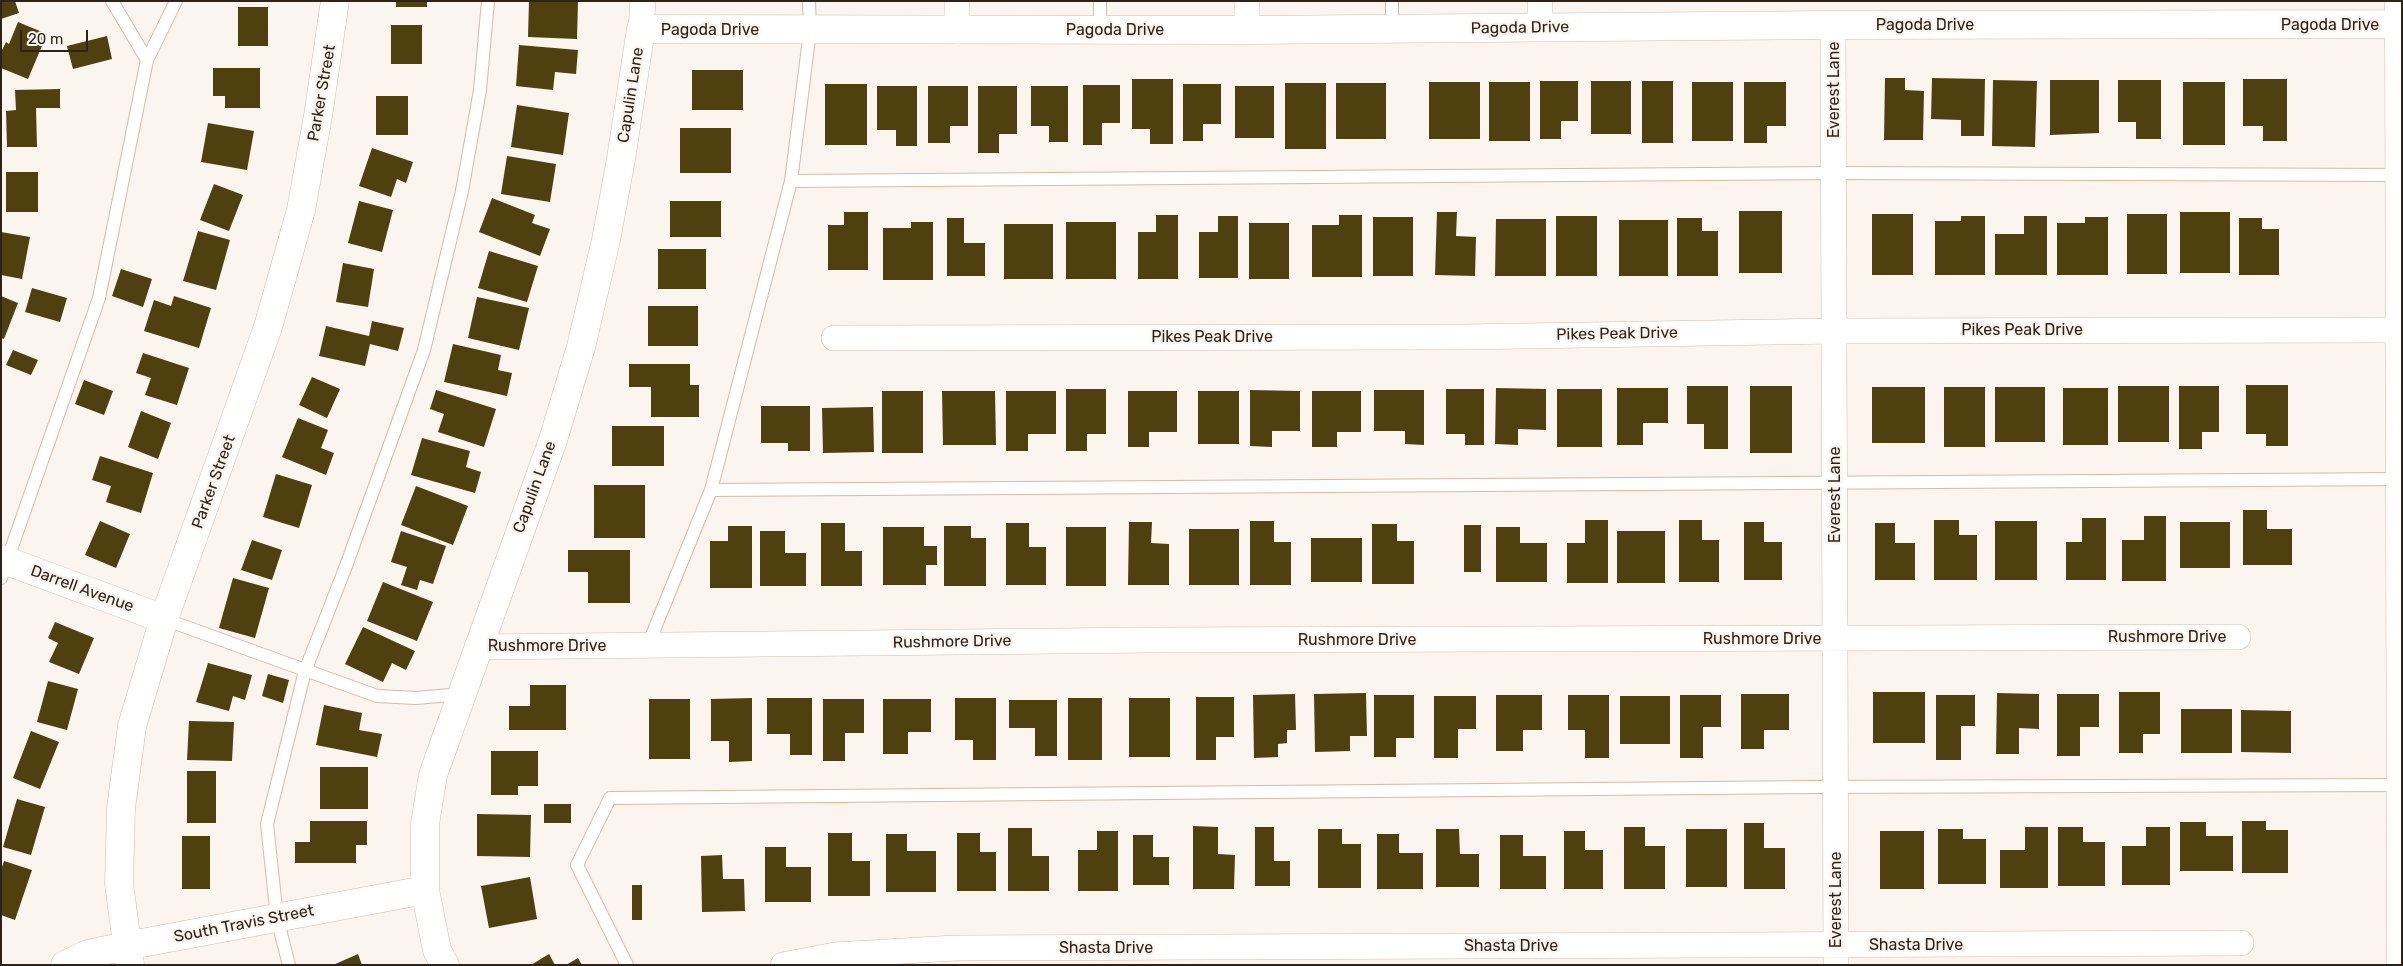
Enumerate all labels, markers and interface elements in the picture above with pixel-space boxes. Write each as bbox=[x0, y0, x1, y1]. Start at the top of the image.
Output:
street label: Pagoda Drive bbox=[1876, 15, 1974, 35]
street label: Pagoda Drive bbox=[2281, 15, 2379, 35]
street label: Pagoda Drive bbox=[1471, 18, 1569, 38]
scale bar bbox=[22, 20, 90, 52]
street label: Pagoda Drive bbox=[661, 20, 759, 40]
street label: Pagoda Drive bbox=[1066, 20, 1164, 40]
text: 20 m bbox=[28, 30, 63, 48]
street label: Everest Lane bbox=[1824, 42, 1844, 138]
street label: Parker Street bbox=[304, 43, 340, 143]
street label: Capulin Lane bbox=[614, 46, 648, 144]
street label: Pikes Peak Drive bbox=[1961, 320, 2083, 340]
street label: Pikes Peak Drive bbox=[1556, 323, 1678, 345]
street label: Pikes Peak Drive bbox=[1151, 327, 1273, 347]
street label: Parker Street bbox=[188, 433, 240, 531]
street label: Capulin Lane bbox=[509, 438, 561, 536]
street label: Everest Lane bbox=[1825, 447, 1845, 543]
street label: Darrell Avenue bbox=[28, 561, 136, 617]
street label: Rushmore Drive bbox=[2108, 627, 2226, 647]
street label: Rushmore Drive bbox=[1703, 629, 1821, 649]
street label: Rushmore Drive bbox=[1298, 630, 1416, 650]
street label: Rushmore Drive bbox=[892, 631, 1012, 653]
street label: Rushmore Drive bbox=[488, 636, 606, 656]
street label: Everest Lane bbox=[1826, 852, 1846, 948]
street label: South Travis Street bbox=[172, 901, 316, 947]
street label: Shasta Drive bbox=[1869, 935, 1963, 955]
street label: Shasta Drive bbox=[1464, 936, 1558, 956]
street label: Shasta Drive bbox=[1059, 938, 1153, 958]

